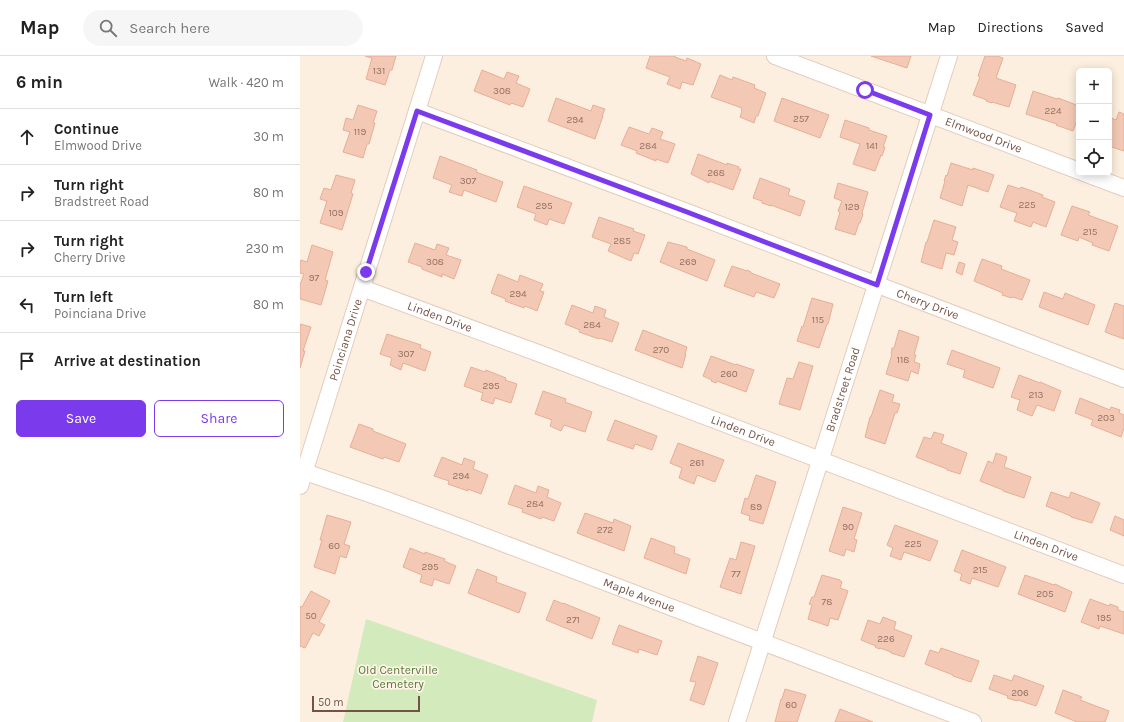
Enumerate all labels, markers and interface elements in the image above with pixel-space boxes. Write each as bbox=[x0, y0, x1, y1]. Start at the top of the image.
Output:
search box bbox=[83, 10, 363, 46]
text: Map bbox=[20, 17, 59, 39]
icon: search bbox=[97, 17, 119, 39]
text: Search here bbox=[129, 19, 210, 37]
text: Map bbox=[928, 19, 956, 36]
text: Directions bbox=[978, 19, 1043, 36]
text: Saved bbox=[1065, 19, 1104, 36]
house number: 131 bbox=[373, 65, 385, 77]
map controls bbox=[1076, 68, 1112, 176]
button: + bbox=[1076, 68, 1112, 104]
text: 6 min bbox=[16, 72, 63, 92]
text: Walk · 420 m bbox=[208, 75, 284, 90]
route start bbox=[856, 81, 874, 99]
house number: 308 bbox=[493, 85, 511, 97]
button: − bbox=[1076, 104, 1112, 140]
house number: 224 bbox=[1044, 105, 1062, 117]
house number: 257 bbox=[793, 113, 809, 125]
house number: 294 bbox=[566, 114, 584, 126]
street label: Elmwood Drive bbox=[943, 114, 1024, 156]
text: Continue bbox=[54, 120, 119, 138]
icon: ahead bbox=[16, 126, 38, 148]
house number: 119 bbox=[354, 126, 366, 138]
text: 30 m bbox=[253, 129, 284, 144]
text: Elmwood Drive bbox=[54, 138, 142, 153]
house number: 284 bbox=[639, 140, 657, 152]
house number: 141 bbox=[866, 140, 878, 152]
button: locate bbox=[1076, 140, 1112, 176]
house number: 268 bbox=[707, 167, 725, 179]
house number: 307 bbox=[460, 175, 477, 187]
text: Turn right bbox=[54, 176, 124, 194]
icon: right bbox=[16, 182, 38, 204]
text: 80 m bbox=[253, 185, 284, 200]
text: Bradstreet Road bbox=[54, 194, 149, 209]
house number: 225 bbox=[1018, 199, 1036, 211]
house number: 295 bbox=[535, 200, 553, 212]
house number: 129 bbox=[845, 201, 860, 213]
house number: 109 bbox=[328, 207, 344, 219]
house number: 215 bbox=[1083, 226, 1098, 238]
text: Turn right bbox=[54, 232, 124, 250]
house number: 285 bbox=[613, 235, 631, 247]
icon: right bbox=[16, 238, 38, 260]
text: 230 m bbox=[246, 241, 284, 256]
text: Cherry Drive bbox=[54, 250, 125, 265]
house number: 308 bbox=[426, 256, 444, 268]
house number: 269 bbox=[679, 256, 697, 268]
route end bbox=[357, 263, 375, 281]
house number: 97 bbox=[309, 272, 320, 284]
street label: Cherry Drive bbox=[894, 286, 961, 322]
text: Turn left bbox=[54, 288, 113, 306]
house number: 294 bbox=[509, 288, 527, 300]
icon: left bbox=[16, 294, 38, 316]
text: 80 m bbox=[253, 297, 284, 312]
street label: Poinciana Drive bbox=[326, 297, 365, 383]
street label: Linden Drive bbox=[406, 298, 474, 335]
text: Poinciana Drive bbox=[54, 306, 146, 321]
house number: 115 bbox=[812, 314, 824, 326]
house number: 284 bbox=[583, 319, 601, 331]
house number: 270 bbox=[653, 344, 669, 356]
street label: Bradstreet Road bbox=[823, 345, 863, 434]
house number: 307 bbox=[398, 348, 415, 360]
icon: arrive bbox=[16, 350, 38, 372]
text: Arrive at destination bbox=[54, 352, 201, 370]
house number: 118 bbox=[897, 354, 909, 366]
house number: 260 bbox=[720, 368, 738, 380]
house number: 295 bbox=[482, 380, 500, 392]
house number: 213 bbox=[1028, 389, 1044, 401]
button: Save bbox=[16, 400, 146, 437]
button: Share bbox=[154, 400, 284, 437]
street label: Linden Drive bbox=[709, 412, 777, 449]
house number: 203 bbox=[1097, 412, 1115, 424]
house number: 261 bbox=[690, 457, 704, 469]
house number: 294 bbox=[452, 470, 470, 482]
house number: 284 bbox=[526, 498, 544, 510]
house number: 89 bbox=[750, 501, 762, 513]
house number: 90 bbox=[842, 521, 854, 533]
house number: 272 bbox=[597, 524, 613, 536]
street label: Linden Drive bbox=[1012, 527, 1080, 564]
house number: 225 bbox=[904, 538, 922, 550]
house number: 60 bbox=[328, 540, 340, 552]
house number: 295 bbox=[421, 561, 439, 573]
house number: 215 bbox=[973, 564, 988, 576]
house number: 77 bbox=[731, 568, 741, 580]
street label: Maple Avenue bbox=[601, 575, 677, 615]
house number: 205 bbox=[1036, 588, 1054, 600]
house number: 78 bbox=[822, 596, 832, 608]
house number: 50 bbox=[305, 610, 317, 622]
house number: 195 bbox=[1097, 612, 1112, 624]
house number: 271 bbox=[566, 614, 580, 626]
house number: 226 bbox=[877, 633, 895, 645]
park label: Old Centerville Cemetery bbox=[358, 663, 438, 691]
house number: 206 bbox=[1011, 687, 1029, 699]
scale bar bbox=[312, 694, 420, 713]
text: 50 m bbox=[318, 696, 344, 709]
house number: 60 bbox=[785, 699, 797, 711]

